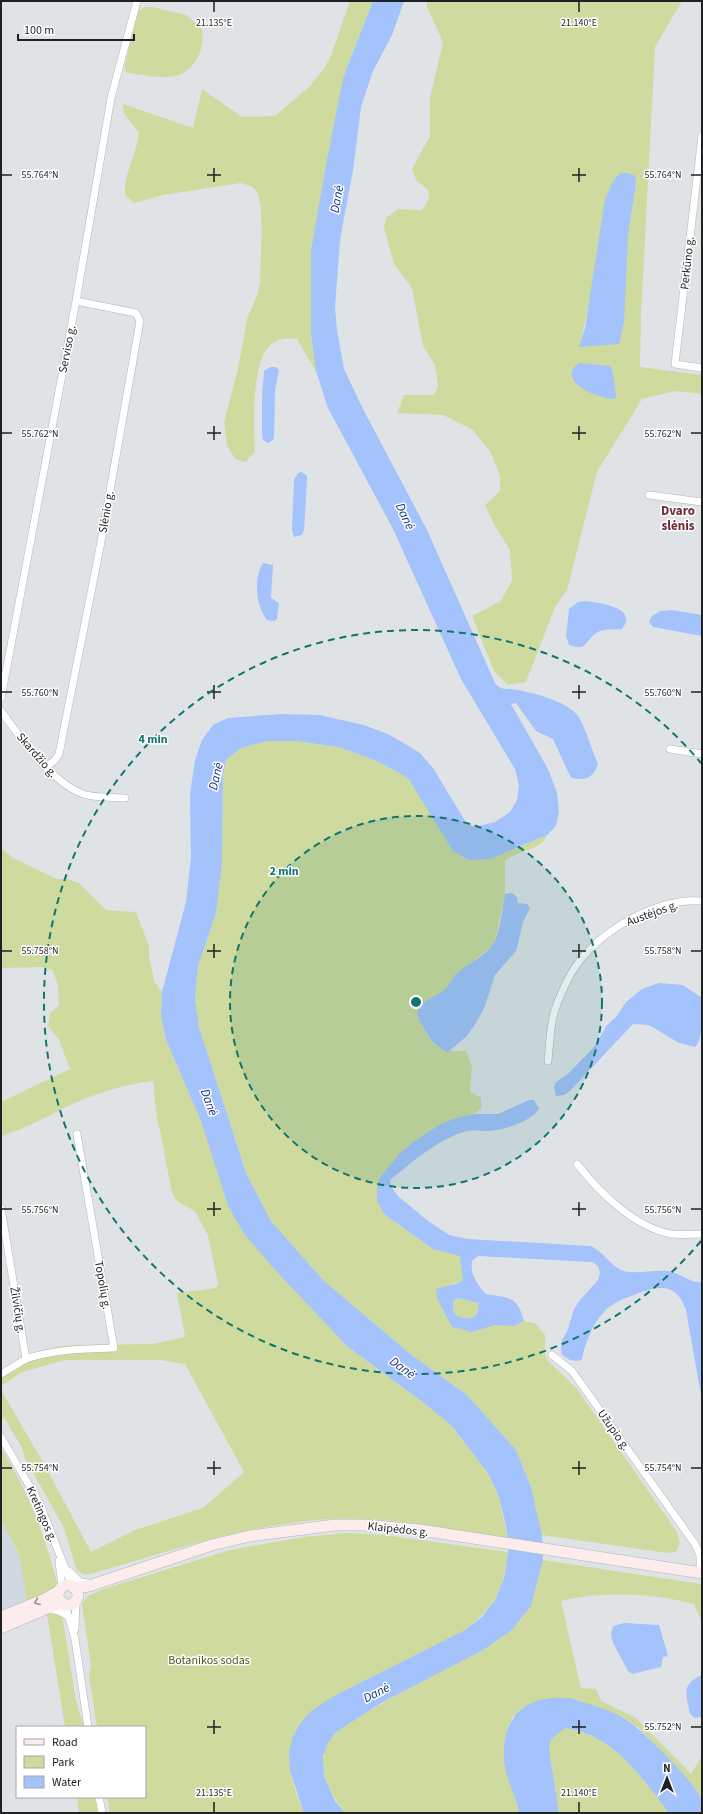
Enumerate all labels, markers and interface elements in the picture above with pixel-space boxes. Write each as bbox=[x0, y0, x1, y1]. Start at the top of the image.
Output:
scale bar bbox=[18, 16, 134, 42]
text: 21.135°E bbox=[196, 16, 232, 30]
text: 21.140°E bbox=[561, 16, 597, 30]
text: 100 m bbox=[24, 22, 54, 39]
text: 55.764°N bbox=[21, 168, 59, 182]
text: 55.764°N bbox=[644, 168, 682, 182]
water label: Danė bbox=[326, 184, 348, 214]
street label: Perkūno g. bbox=[676, 236, 699, 291]
street label: Serviso g. bbox=[55, 324, 80, 374]
text: 55.762°N bbox=[21, 427, 59, 441]
text: 55.762°N bbox=[644, 427, 682, 441]
street label: Slėnio g. bbox=[94, 489, 119, 535]
water label: Danė bbox=[391, 500, 419, 533]
district label: Dvaro slėnis bbox=[661, 502, 695, 535]
text: 55.760°N bbox=[21, 686, 59, 700]
text: 55.760°N bbox=[644, 686, 682, 700]
street label: Skardžio g. bbox=[12, 729, 61, 782]
text: 4 min bbox=[138, 731, 168, 748]
water label: Danė bbox=[204, 761, 228, 792]
text: 2 min bbox=[269, 863, 299, 880]
street label: Austėjos g. bbox=[624, 896, 680, 931]
text: 55.758°N bbox=[21, 944, 59, 958]
text: 55.758°N bbox=[644, 944, 682, 958]
centre of rings bbox=[409, 995, 423, 1009]
water label: Danė bbox=[196, 1086, 222, 1118]
text: 55.756°N bbox=[21, 1203, 59, 1217]
text: 55.756°N bbox=[644, 1203, 682, 1217]
street label: Topolių g. bbox=[90, 1259, 115, 1311]
street label: Žilvičių g. bbox=[5, 1285, 30, 1335]
water label: Danė bbox=[386, 1352, 419, 1383]
street label: Užupio g. bbox=[593, 1406, 634, 1454]
text: 55.754°N bbox=[21, 1461, 59, 1475]
text: 55.754°N bbox=[644, 1461, 682, 1475]
street label: Kretingos g. bbox=[22, 1484, 61, 1545]
street label: Klaipėdos g. bbox=[367, 1518, 429, 1541]
one-way arrow bbox=[34, 1598, 41, 1606]
park label: Botanikos sodas bbox=[168, 1652, 250, 1669]
water label: Danė bbox=[360, 1679, 393, 1707]
text: 55.752°N bbox=[644, 1720, 682, 1734]
legend bbox=[16, 1726, 146, 1798]
text: Road bbox=[52, 1734, 78, 1751]
text: Park bbox=[52, 1754, 74, 1771]
north arrow bbox=[647, 1758, 687, 1798]
text: N bbox=[663, 1761, 671, 1776]
text: Water bbox=[52, 1774, 82, 1791]
text: 21.135°E bbox=[196, 1786, 232, 1800]
text: 21.140°E bbox=[561, 1786, 597, 1800]

